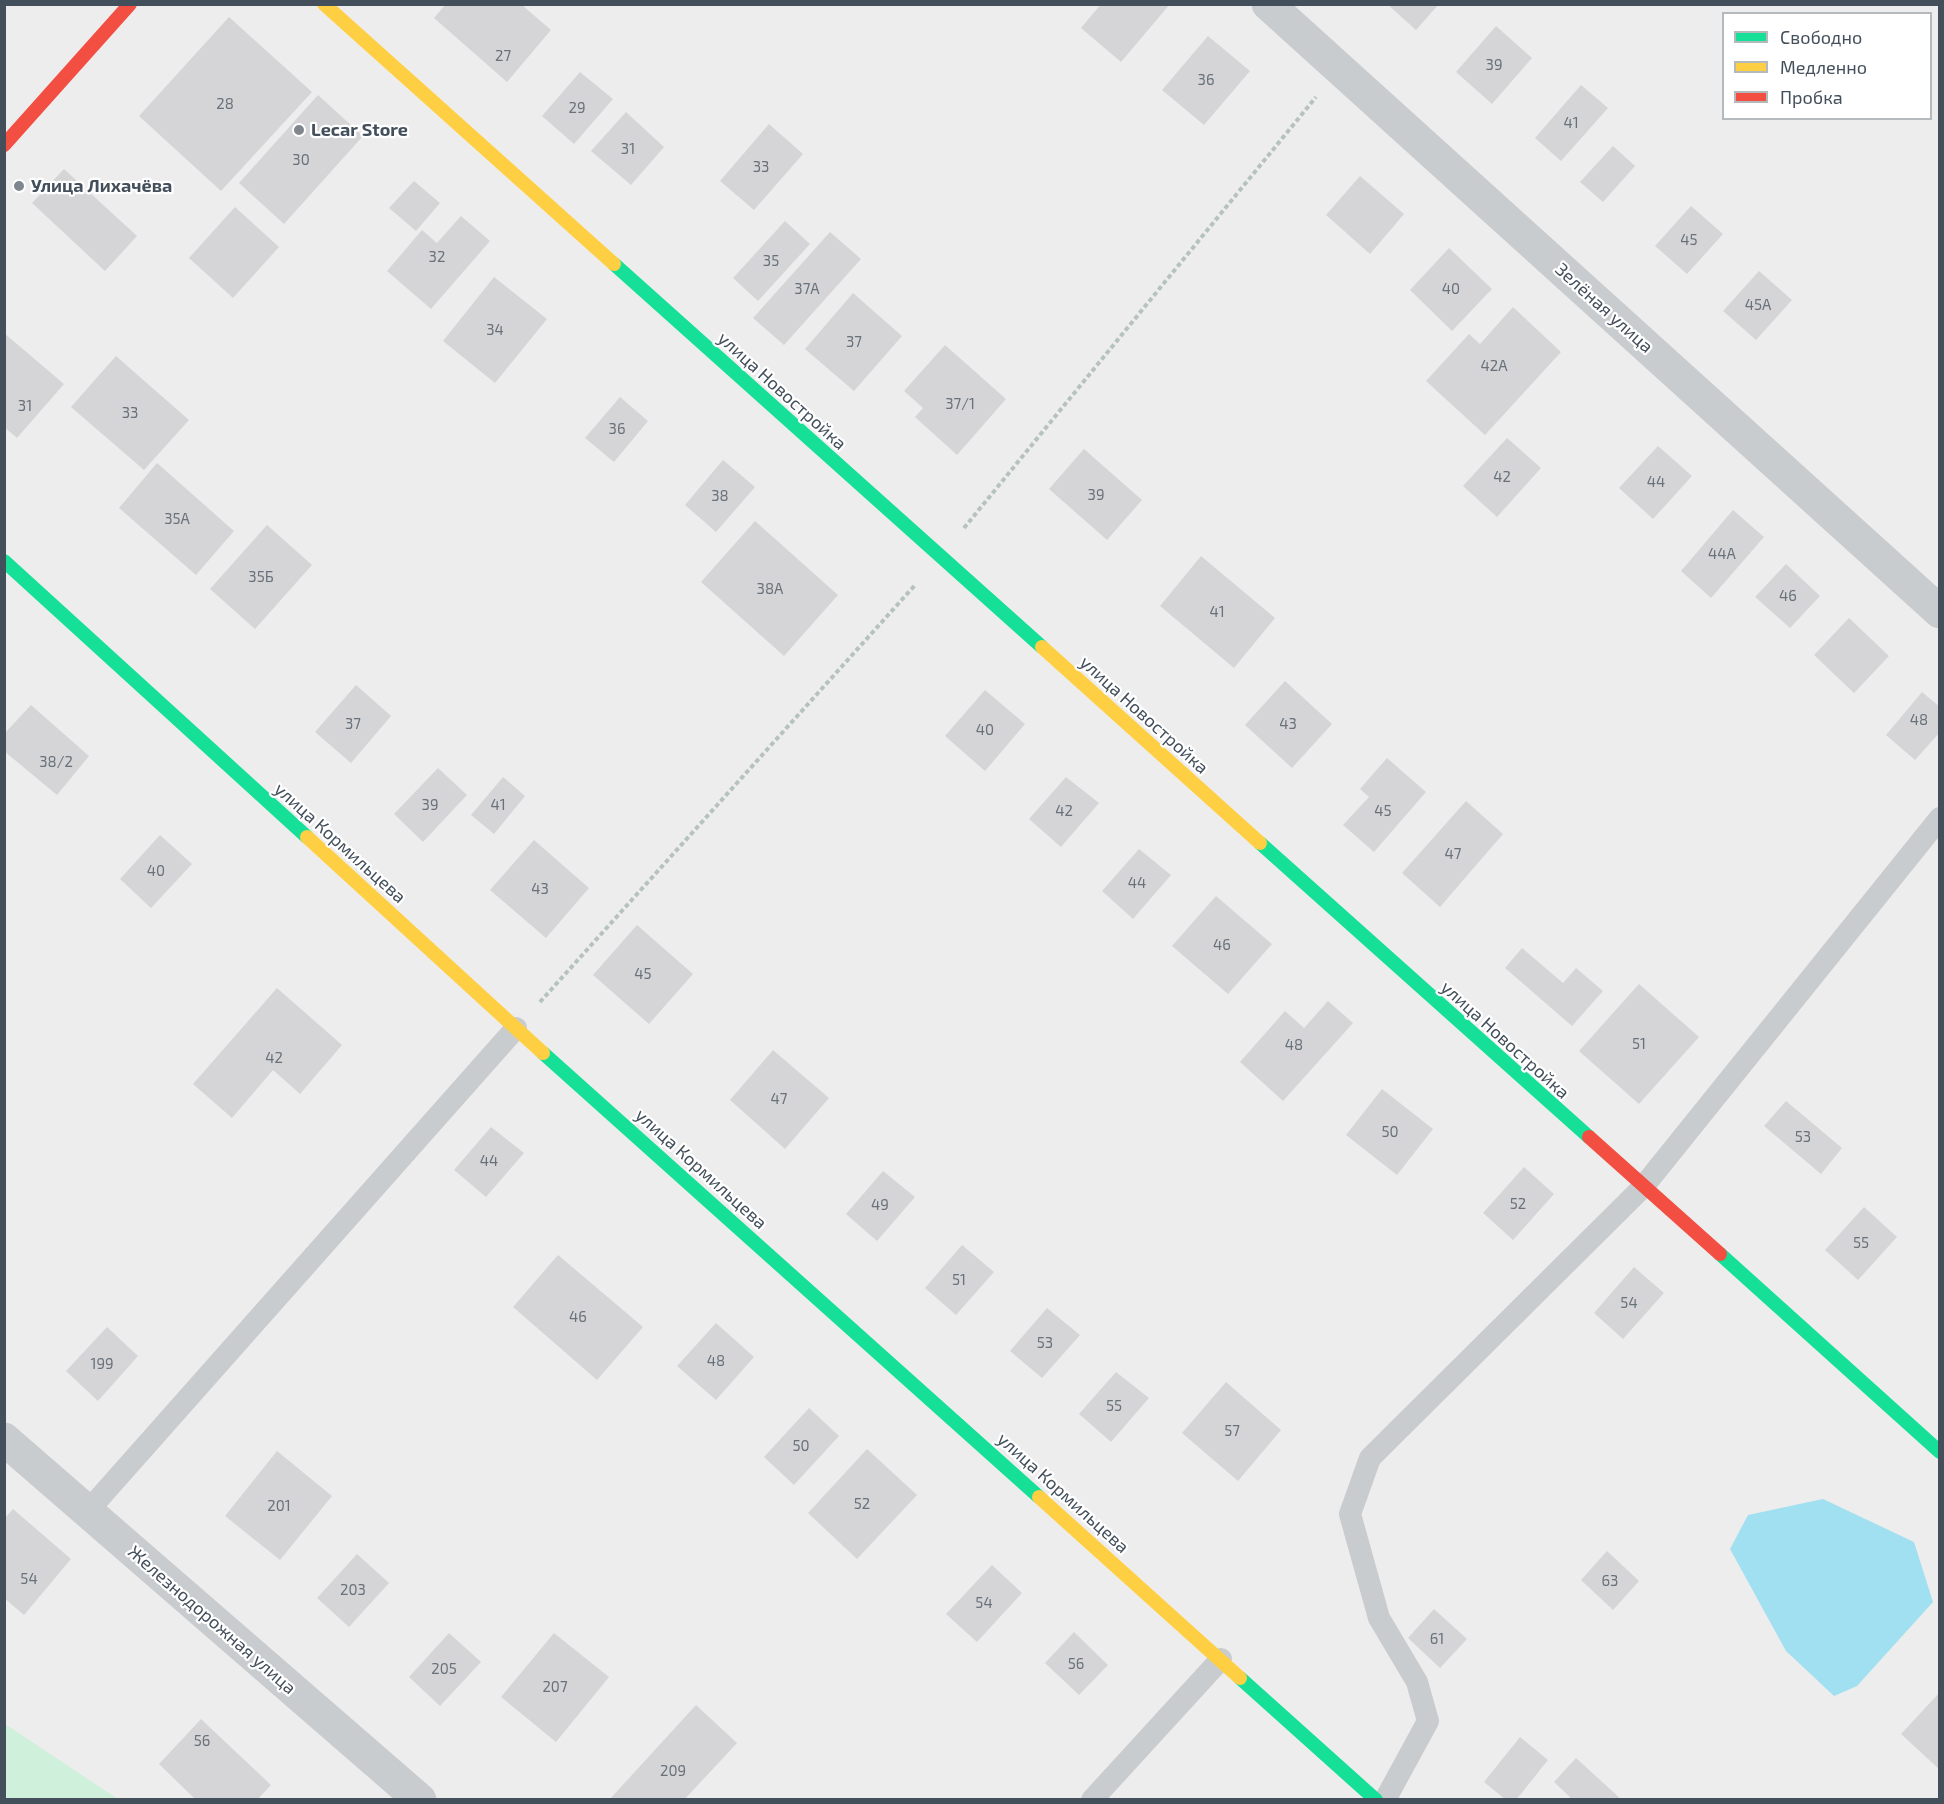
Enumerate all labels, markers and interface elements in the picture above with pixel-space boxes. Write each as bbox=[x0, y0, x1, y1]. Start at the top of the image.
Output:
legend bbox=[1722, 12, 1932, 120]
text: Свободно bbox=[1780, 26, 1862, 48]
house number: 27 bbox=[495, 47, 511, 65]
house number: 39 bbox=[1486, 56, 1502, 74]
text: Медленно bbox=[1780, 56, 1867, 78]
house number: 36 bbox=[1198, 71, 1214, 89]
text: Пробка bbox=[1780, 86, 1843, 108]
house number: 28 bbox=[216, 95, 234, 113]
house number: 29 bbox=[568, 99, 586, 117]
house number: 41 bbox=[1563, 114, 1579, 132]
place label: Lecar Store bbox=[311, 119, 408, 141]
marker: Lecar Store bbox=[292, 123, 306, 137]
house number: 31 bbox=[621, 140, 635, 158]
house number: 30 bbox=[292, 151, 310, 169]
house number: 33 bbox=[753, 158, 769, 176]
place label: Улица Лихачёва bbox=[31, 175, 172, 197]
marker: Улица Лихачёва bbox=[12, 179, 26, 193]
house number: 45 bbox=[1680, 231, 1698, 249]
house number: 32 bbox=[429, 248, 445, 266]
house number: 35 bbox=[763, 252, 779, 270]
street label: Зелёная улица bbox=[1551, 259, 1657, 357]
house number: 37А bbox=[794, 280, 820, 298]
house number: 40 bbox=[1442, 280, 1460, 298]
house number: 45А bbox=[1745, 296, 1771, 314]
house number: 34 bbox=[486, 321, 504, 339]
street label: улица Новостройка bbox=[713, 328, 851, 454]
house number: 37 bbox=[846, 333, 862, 351]
house number: 42А bbox=[1481, 357, 1507, 375]
house number: 37/1 bbox=[945, 395, 975, 413]
house number: 31 bbox=[18, 397, 32, 415]
house number: 33 bbox=[122, 404, 138, 422]
house number: 36 bbox=[609, 420, 625, 438]
house number: 42 bbox=[1493, 468, 1511, 486]
house number: 44 bbox=[1647, 473, 1665, 491]
house number: 39 bbox=[1088, 486, 1104, 504]
house number: 38 bbox=[711, 487, 729, 505]
house number: 35А bbox=[164, 510, 190, 528]
house number: 44А bbox=[1708, 545, 1736, 563]
house number: 35Б bbox=[248, 568, 274, 586]
house number: 38А bbox=[757, 580, 783, 598]
house number: 46 bbox=[1779, 587, 1797, 605]
house number: 41 bbox=[1209, 603, 1225, 621]
street label: улица Новостройка bbox=[1075, 652, 1213, 778]
house number: 48 bbox=[1910, 711, 1928, 729]
house number: 37 bbox=[345, 715, 361, 733]
house number: 43 bbox=[1279, 715, 1297, 733]
house number: 40 bbox=[976, 721, 994, 739]
house number: 38/2 bbox=[39, 753, 73, 771]
street label: улица Кормильцева bbox=[270, 778, 410, 908]
house number: 39 bbox=[422, 796, 438, 814]
house number: 41 bbox=[490, 796, 506, 814]
house number: 42 bbox=[1055, 802, 1073, 820]
house number: 45 bbox=[1374, 802, 1392, 820]
house number: 47 bbox=[1445, 845, 1461, 863]
house number: 40 bbox=[147, 862, 165, 880]
house number: 44 bbox=[1128, 874, 1146, 892]
house number: 43 bbox=[531, 880, 549, 898]
house number: 46 bbox=[1213, 936, 1231, 954]
house number: 45 bbox=[634, 965, 652, 983]
street label: улица Новостройка bbox=[1436, 977, 1574, 1103]
house number: 51 bbox=[1632, 1035, 1646, 1053]
house number: 48 bbox=[1285, 1036, 1303, 1054]
house number: 42 bbox=[265, 1049, 283, 1067]
house number: 47 bbox=[771, 1090, 787, 1108]
street label: улица Кормильцева bbox=[631, 1104, 771, 1234]
house number: 50 bbox=[1381, 1123, 1399, 1141]
house number: 53 bbox=[1795, 1128, 1811, 1146]
house number: 44 bbox=[480, 1152, 498, 1170]
house number: 52 bbox=[1510, 1195, 1526, 1213]
house number: 49 bbox=[871, 1196, 889, 1214]
house number: 55 bbox=[1853, 1234, 1869, 1252]
house number: 51 bbox=[952, 1271, 966, 1289]
house number: 54 bbox=[1620, 1294, 1638, 1312]
house number: 46 bbox=[569, 1308, 587, 1326]
house number: 53 bbox=[1037, 1334, 1053, 1352]
house number: 48 bbox=[707, 1352, 725, 1370]
house number: 199 bbox=[90, 1355, 114, 1373]
house number: 55 bbox=[1106, 1397, 1122, 1415]
house number: 57 bbox=[1224, 1422, 1240, 1440]
street label: улица Кормильцева bbox=[993, 1428, 1133, 1558]
house number: 50 bbox=[792, 1437, 810, 1455]
house number: 52 bbox=[854, 1495, 870, 1513]
house number: 201 bbox=[267, 1497, 291, 1515]
street label: Железнодорожная улица bbox=[124, 1541, 300, 1699]
house number: 54 bbox=[20, 1570, 38, 1588]
house number: 63 bbox=[1602, 1572, 1618, 1590]
house number: 203 bbox=[340, 1581, 366, 1599]
house number: 54 bbox=[975, 1594, 993, 1612]
house number: 61 bbox=[1430, 1630, 1444, 1648]
house number: 56 bbox=[1068, 1655, 1084, 1673]
house number: 205 bbox=[431, 1660, 457, 1678]
house number: 207 bbox=[542, 1678, 568, 1696]
house number: 56 bbox=[194, 1732, 210, 1750]
house number: 209 bbox=[660, 1762, 686, 1780]

